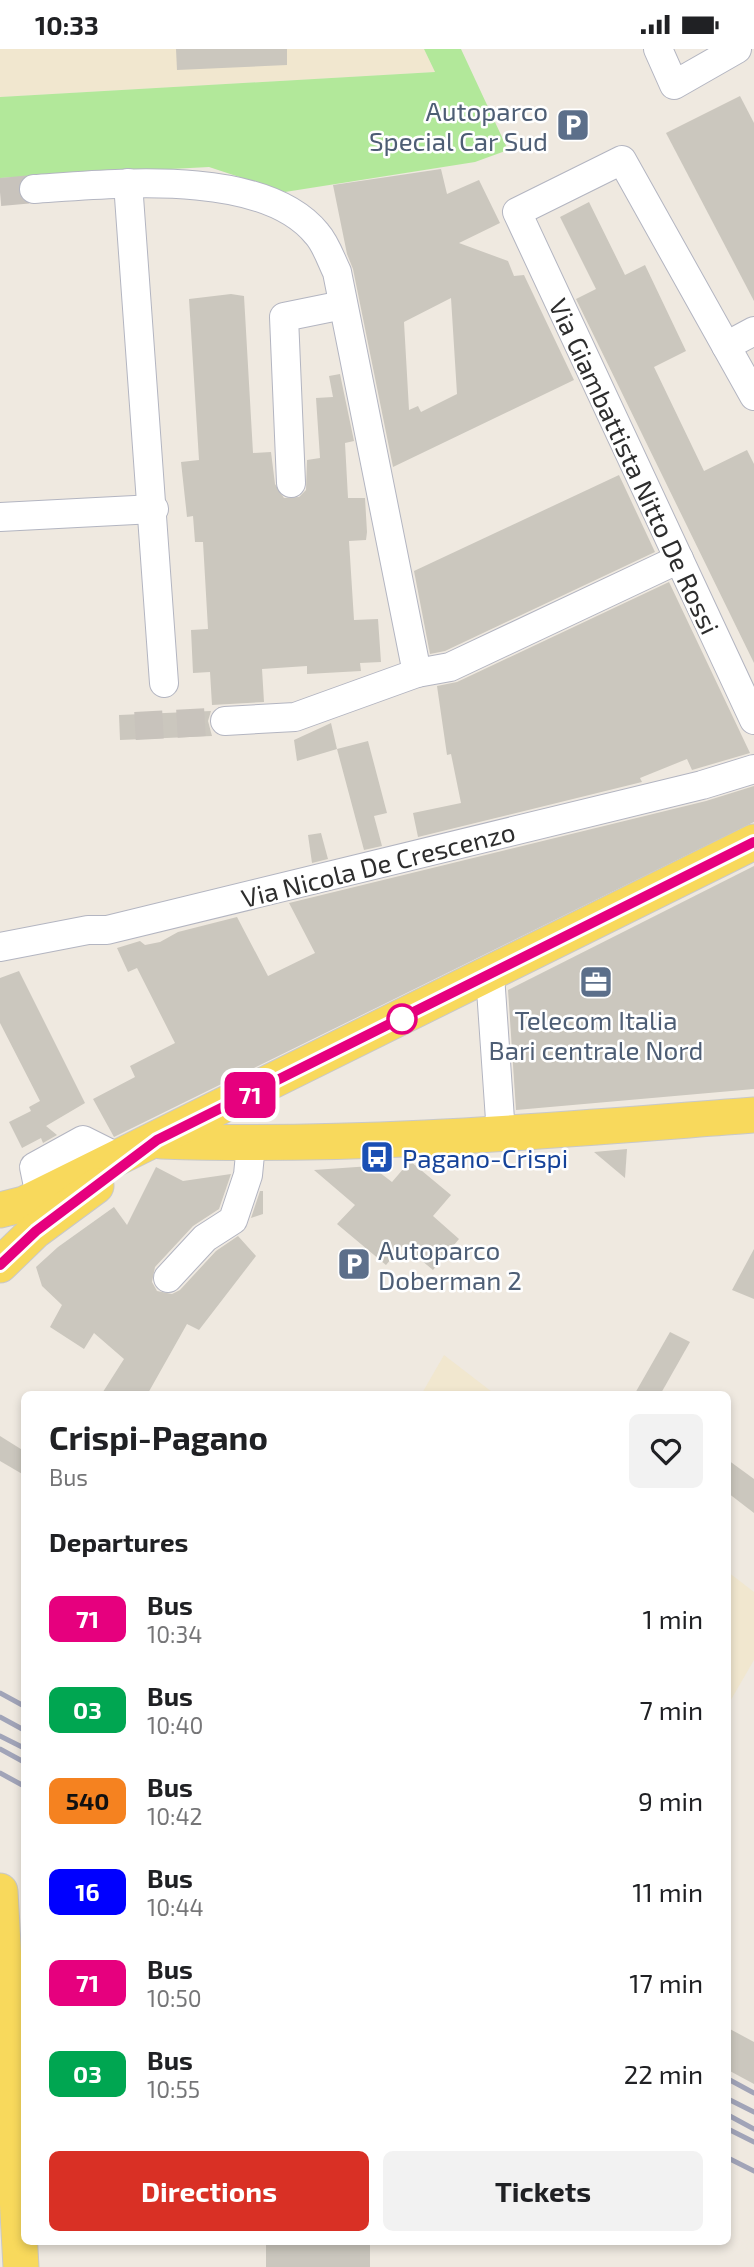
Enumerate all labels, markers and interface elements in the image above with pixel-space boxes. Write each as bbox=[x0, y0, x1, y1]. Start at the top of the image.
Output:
text: 10:33 bbox=[35, 9, 99, 40]
place label: Autoparco Special Car Sud bbox=[369, 95, 548, 156]
parking icon: Autoparco Special Car Sud bbox=[554, 106, 592, 144]
street label: Via Giambattista Nitto De Rossi bbox=[544, 293, 726, 639]
street label: Via Nicola De Crescenzo bbox=[238, 815, 518, 913]
office icon: Telecom Italia Bari centrale Nord bbox=[577, 963, 615, 1001]
unlabelled marker bbox=[387, 1004, 417, 1034]
place label: Telecom Italia Bari centrale Nord bbox=[489, 1004, 703, 1065]
line badge: 71 bbox=[218, 1072, 282, 1118]
text: 71 bbox=[238, 1080, 262, 1109]
bus stop icon: Pagano-Crispi bbox=[358, 1138, 396, 1176]
place label: Pagano-Crispi bbox=[402, 1142, 568, 1173]
place label: Autoparco Doberman 2 bbox=[378, 1234, 522, 1295]
parking icon: Autoparco Doberman 2 bbox=[335, 1245, 373, 1283]
button: heart bbox=[629, 1414, 703, 1488]
text: Crispi-Pagano bbox=[49, 1417, 268, 1457]
text: Bus bbox=[49, 1463, 88, 1491]
text: Departures bbox=[49, 1526, 188, 1557]
text: Bus bbox=[147, 1589, 193, 1620]
text: 1 min bbox=[643, 1603, 703, 1634]
text: 71 bbox=[76, 1604, 99, 1633]
text: 10:34 bbox=[147, 1620, 202, 1648]
text: Bus bbox=[147, 1680, 193, 1711]
text: 7 min bbox=[640, 1694, 703, 1725]
text: 03 bbox=[73, 1695, 102, 1724]
text: 10:40 bbox=[147, 1711, 203, 1739]
text: Bus bbox=[147, 1771, 193, 1802]
text: 9 min bbox=[638, 1785, 703, 1816]
text: 540 bbox=[66, 1786, 109, 1815]
text: 10:42 bbox=[147, 1802, 203, 1830]
text: Bus bbox=[147, 1862, 193, 1893]
text: 11 min bbox=[632, 1876, 703, 1907]
text: 16 bbox=[75, 1877, 100, 1906]
text: 10:44 bbox=[147, 1893, 204, 1921]
text: Bus bbox=[147, 1953, 193, 1984]
text: 17 min bbox=[629, 1967, 703, 1998]
text: 71 bbox=[76, 1968, 99, 1997]
text: 10:50 bbox=[147, 1984, 202, 2012]
text: Bus bbox=[147, 2044, 193, 2075]
text: 22 min bbox=[624, 2058, 703, 2089]
text: 03 bbox=[73, 2059, 102, 2088]
text: 10:55 bbox=[147, 2075, 200, 2103]
button: Directions bbox=[49, 2151, 369, 2231]
button: Tickets bbox=[383, 2151, 703, 2231]

